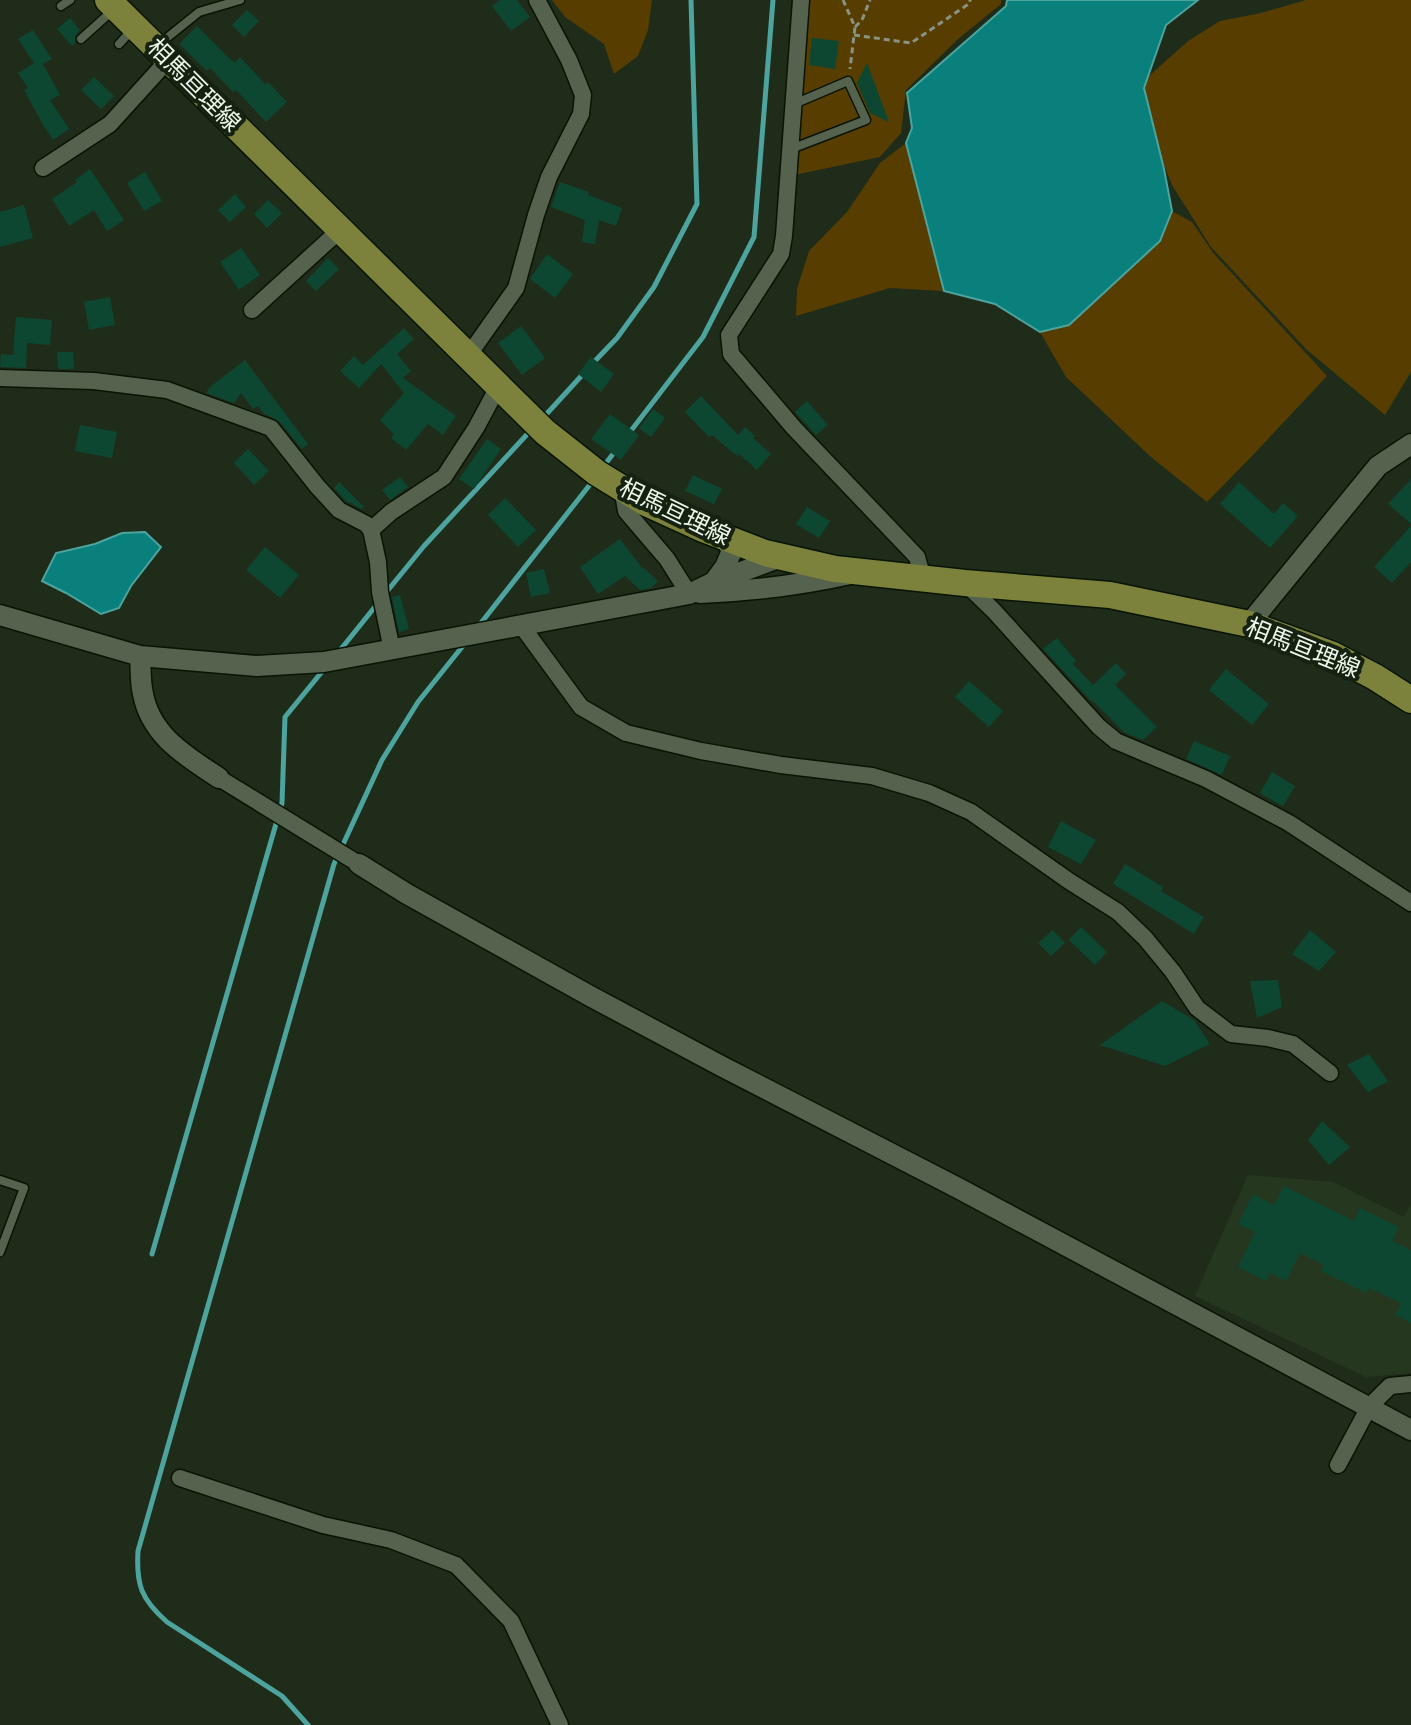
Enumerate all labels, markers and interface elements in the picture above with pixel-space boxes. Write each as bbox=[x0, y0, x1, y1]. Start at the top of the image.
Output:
street label: 相馬亘理線 bbox=[142, 31, 248, 137]
street label: 相馬亘理線 bbox=[615, 471, 736, 550]
street label: 相馬亘理線 bbox=[1242, 611, 1365, 683]

